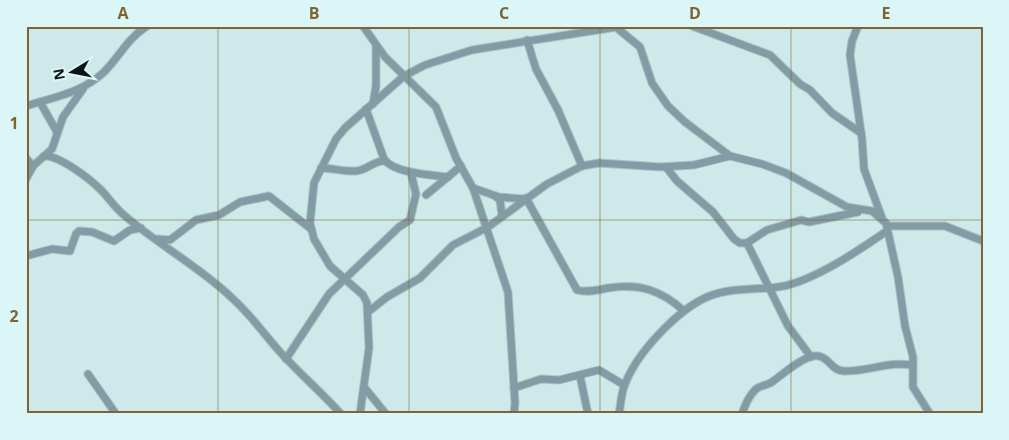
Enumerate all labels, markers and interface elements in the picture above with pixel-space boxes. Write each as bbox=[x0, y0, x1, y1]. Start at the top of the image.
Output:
text: A bbox=[117, 2, 129, 24]
text: B bbox=[309, 2, 319, 24]
text: C bbox=[499, 2, 509, 24]
text: D bbox=[689, 2, 701, 24]
text: E bbox=[882, 2, 891, 24]
north arrow bbox=[48, 48, 98, 98]
text: N bbox=[48, 67, 69, 82]
text: 1 bbox=[9, 112, 19, 134]
text: 2 bbox=[9, 305, 19, 327]

